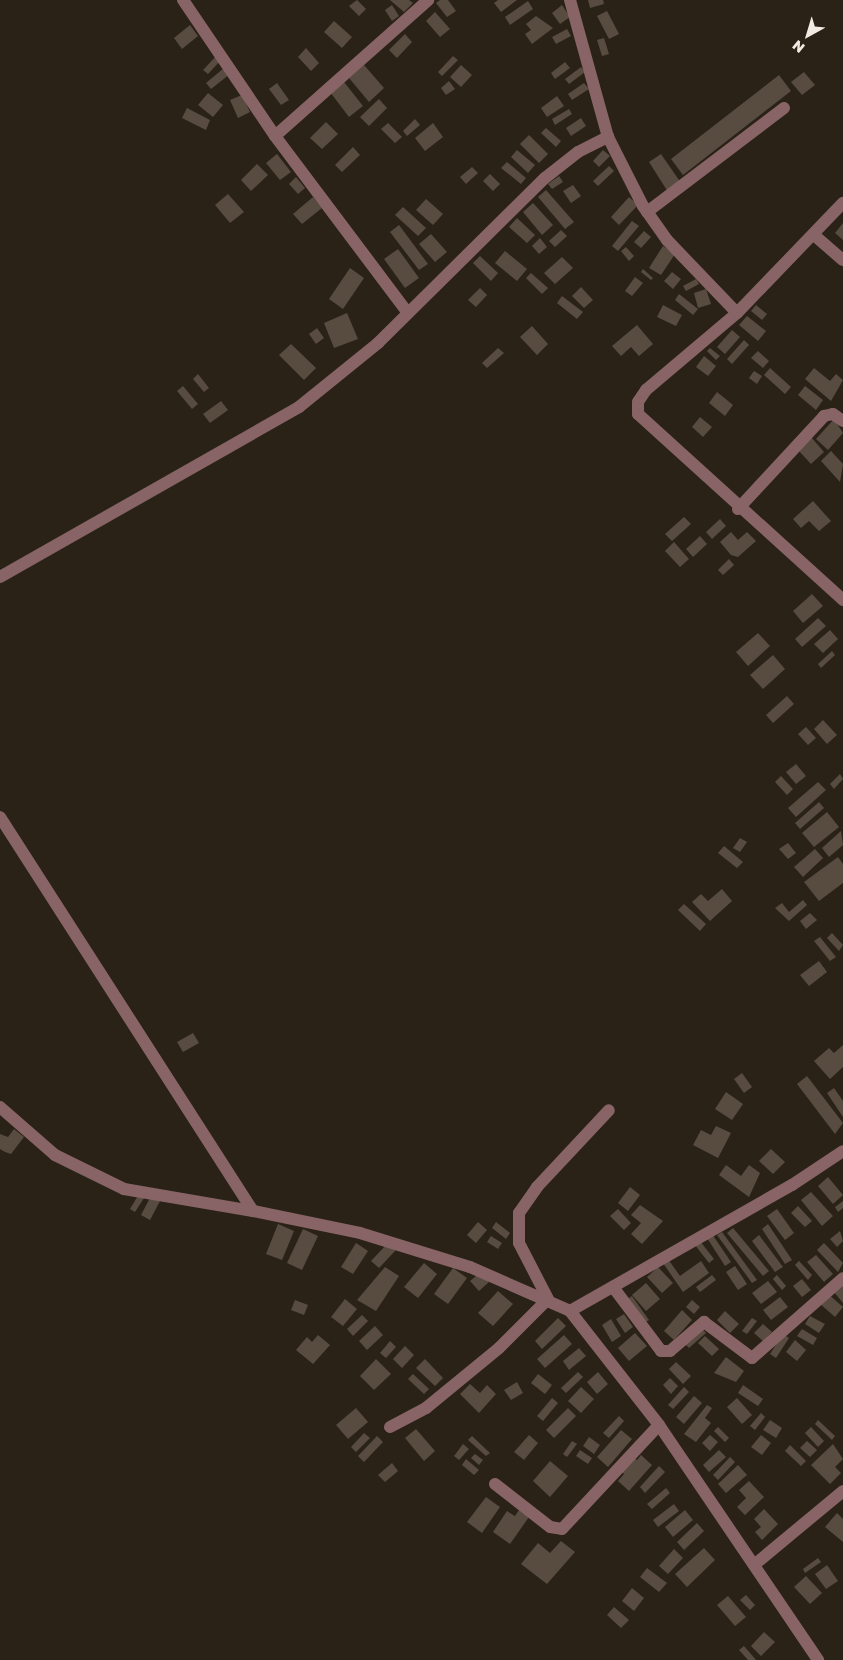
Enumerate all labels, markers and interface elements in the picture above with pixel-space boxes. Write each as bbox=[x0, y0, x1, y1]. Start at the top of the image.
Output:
north arrow bbox=[783, 10, 833, 60]
text: N bbox=[789, 37, 808, 57]

